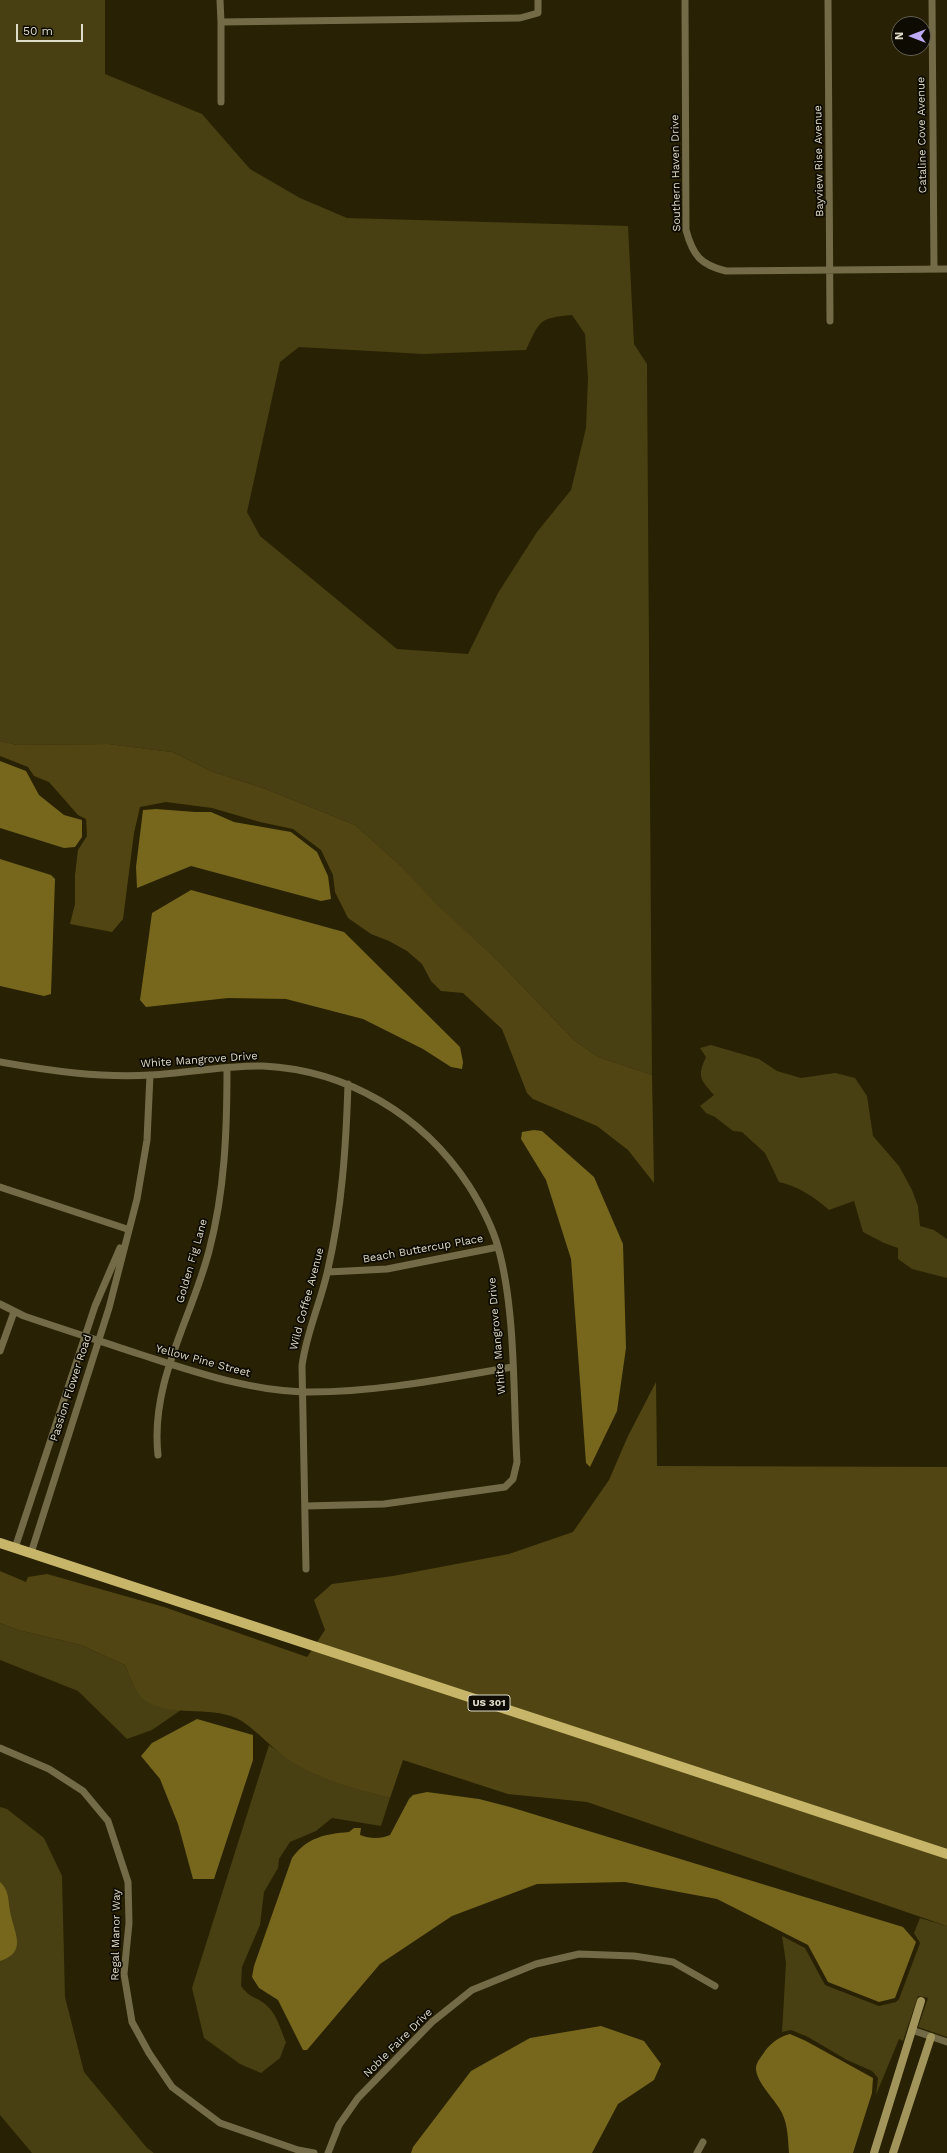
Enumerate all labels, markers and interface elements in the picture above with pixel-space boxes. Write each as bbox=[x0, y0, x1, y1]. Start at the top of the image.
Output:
scale bar bbox=[18, 16, 85, 42]
north arrow bbox=[891, 16, 931, 56]
text: 50 m bbox=[23, 24, 53, 38]
text: N bbox=[893, 32, 906, 40]
street label: Cataline Cove Avenue bbox=[914, 77, 930, 193]
street label: Bayview Rise Avenue bbox=[811, 105, 827, 217]
street label: Southern Haven Drive bbox=[668, 114, 684, 232]
street label: White Mangrove Drive bbox=[140, 1049, 258, 1071]
street label: Golden Fig Lane bbox=[174, 1217, 210, 1305]
street label: Beach Buttercup Place bbox=[362, 1232, 484, 1266]
street label: Wild Coffee Avenue bbox=[287, 1246, 327, 1352]
street label: White Mangrove Drive bbox=[485, 1277, 509, 1395]
street label: Passion Flower Road bbox=[47, 1333, 95, 1443]
street label: Yellow Pine Street bbox=[154, 1342, 252, 1380]
road number: US 301 bbox=[468, 1695, 510, 1711]
street label: Regal Manor Way bbox=[109, 1889, 123, 1981]
street label: Noble Faire Drive bbox=[361, 2006, 435, 2080]

